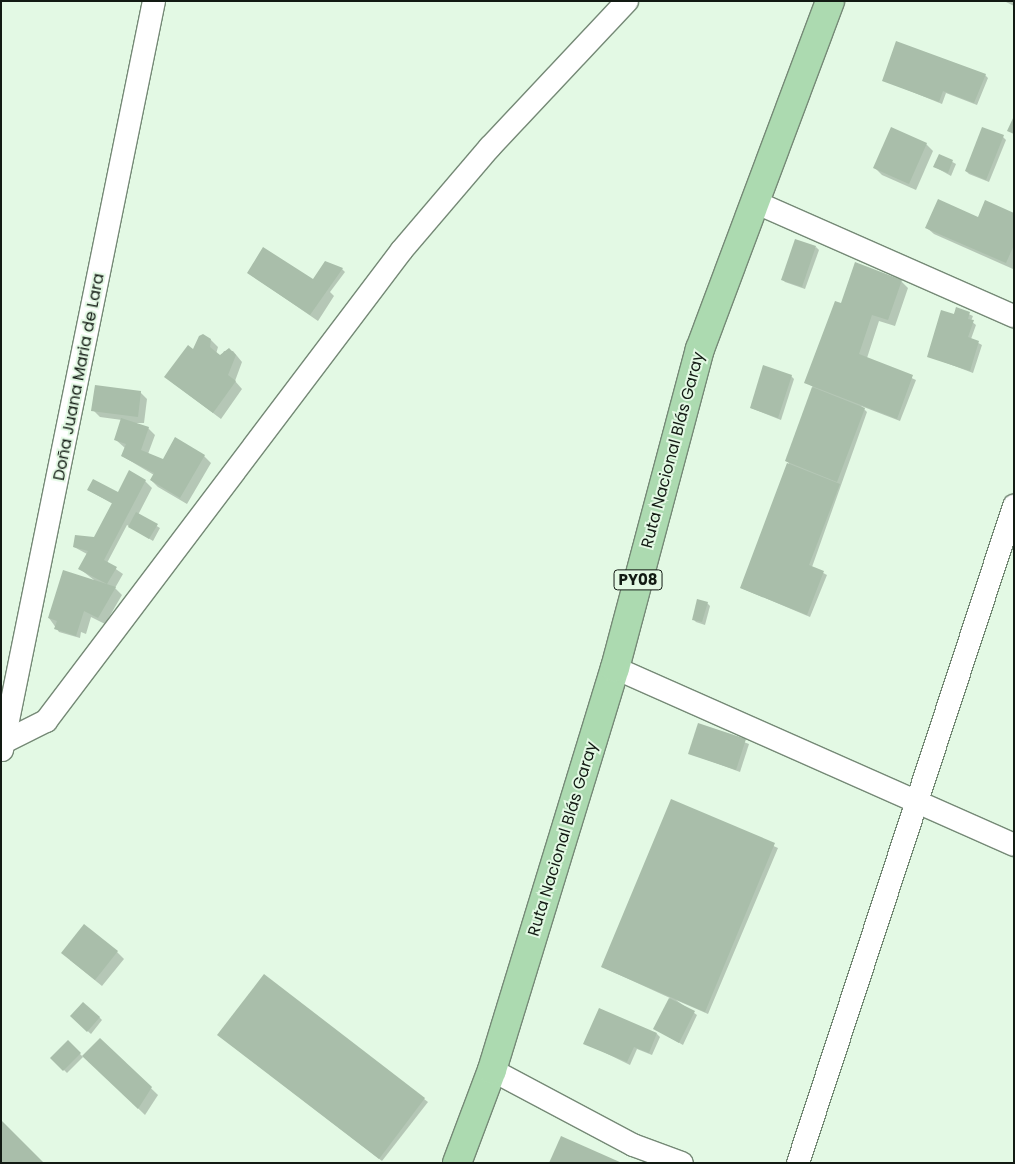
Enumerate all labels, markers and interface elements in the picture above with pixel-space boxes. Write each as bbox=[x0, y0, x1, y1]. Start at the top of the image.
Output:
street label: Doña Juana Maria de Lara bbox=[49, 272, 109, 482]
street label: Ruta Nacional Blás Garay bbox=[638, 350, 708, 550]
road number: PY08 bbox=[613, 568, 663, 592]
street label: Ruta Nacional Blás Garay bbox=[524, 739, 602, 939]

